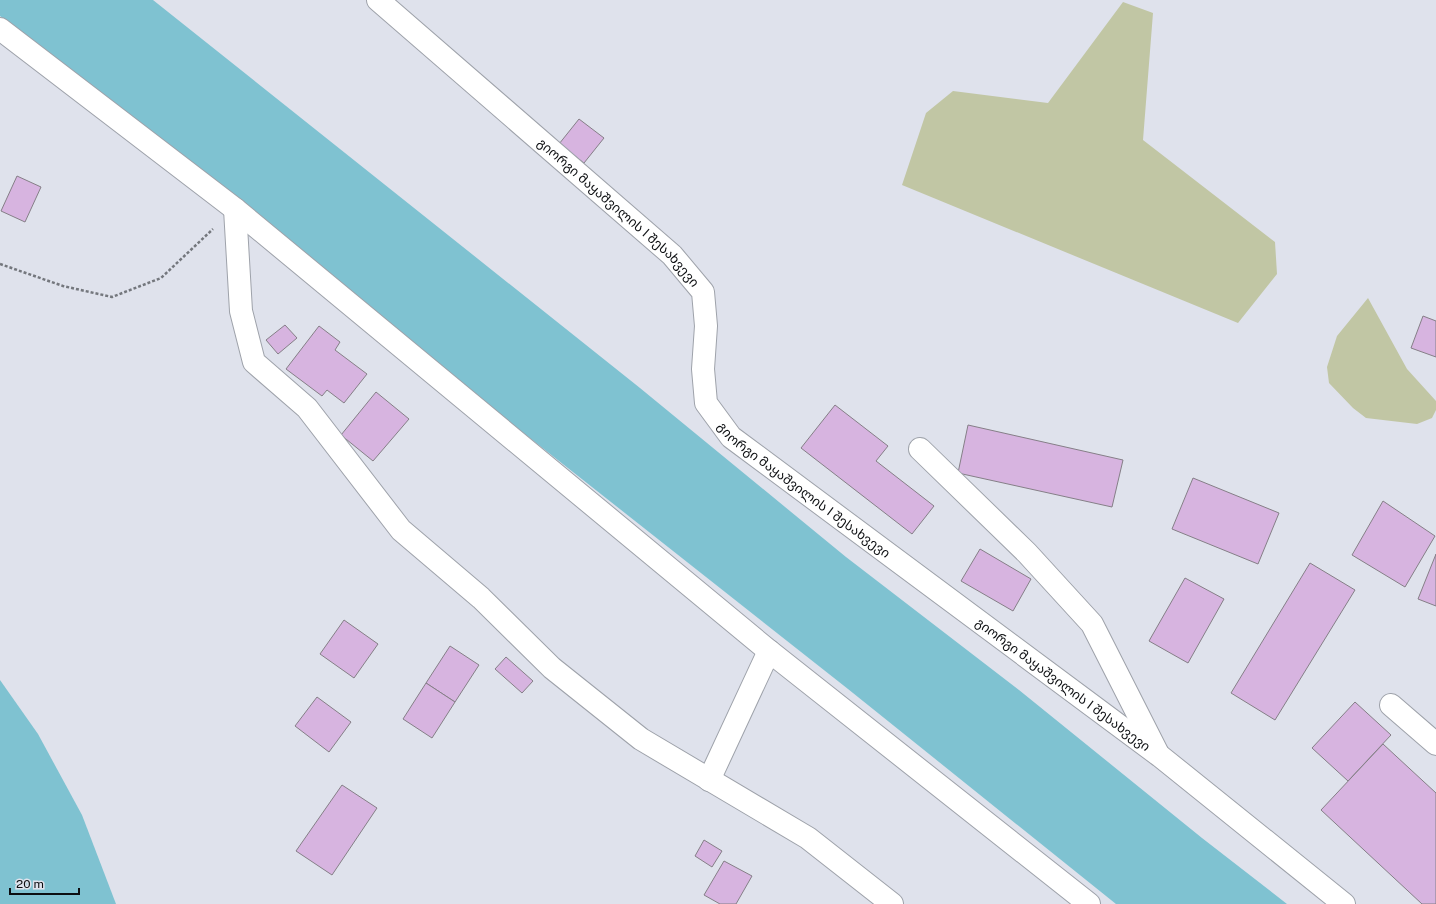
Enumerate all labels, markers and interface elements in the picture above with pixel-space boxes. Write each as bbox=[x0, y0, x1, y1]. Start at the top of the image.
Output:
street label: გიორგი მაყაშვილის I შესახვევი bbox=[534, 135, 702, 290]
street label: გიორგი მაყაშვილის I შესახვევი bbox=[715, 419, 893, 561]
street label: გიორგი მაყაშვილის I შესახვევი bbox=[973, 615, 1153, 754]
scale bar bbox=[10, 870, 79, 896]
text: 20 m bbox=[16, 877, 44, 891]

